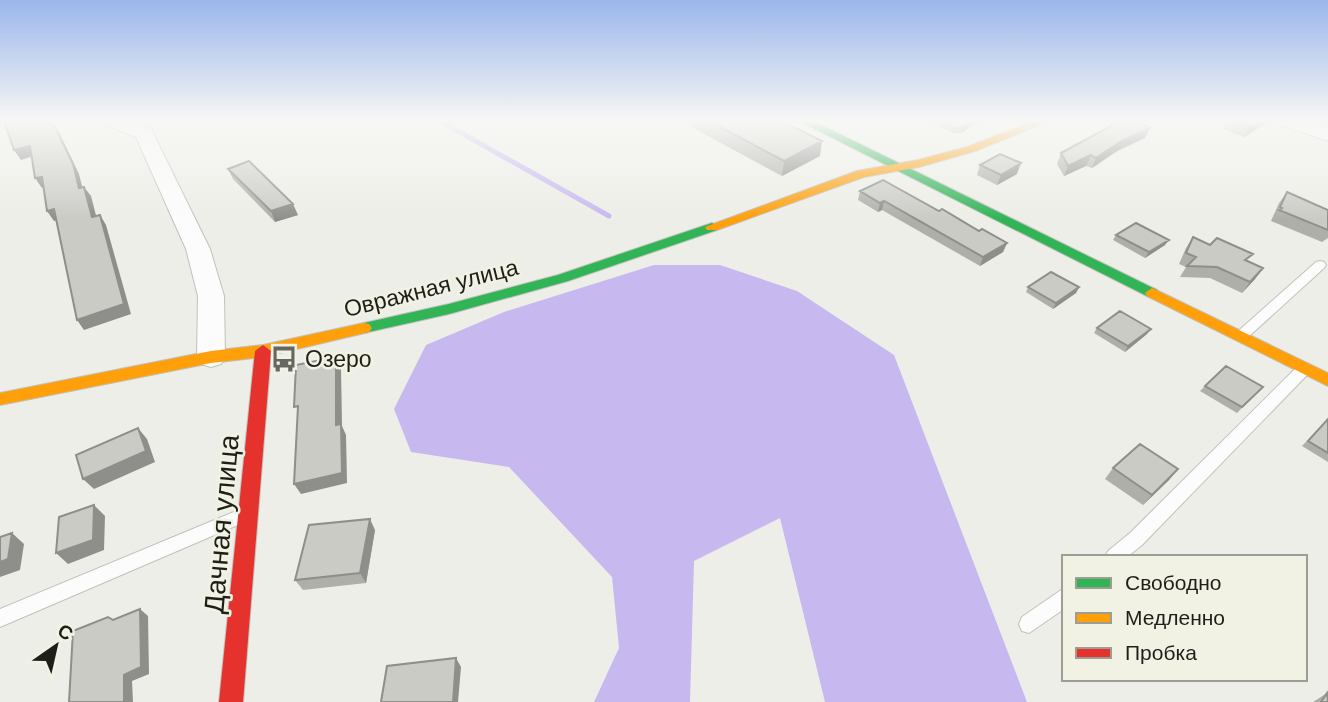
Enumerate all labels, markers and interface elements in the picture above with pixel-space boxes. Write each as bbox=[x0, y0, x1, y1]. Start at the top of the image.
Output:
street label: Овражная улица bbox=[341, 254, 521, 322]
bus stop icon: Озеро bbox=[269, 344, 299, 374]
place label: Озеро bbox=[305, 346, 372, 372]
street label: Дачная улица bbox=[198, 433, 245, 615]
legend bbox=[1062, 555, 1307, 681]
text: Свободно bbox=[1125, 571, 1222, 594]
text: Медленно bbox=[1125, 606, 1225, 629]
north arrow bbox=[21, 611, 91, 681]
text: С bbox=[54, 620, 77, 645]
text: Пробка bbox=[1125, 641, 1197, 664]

